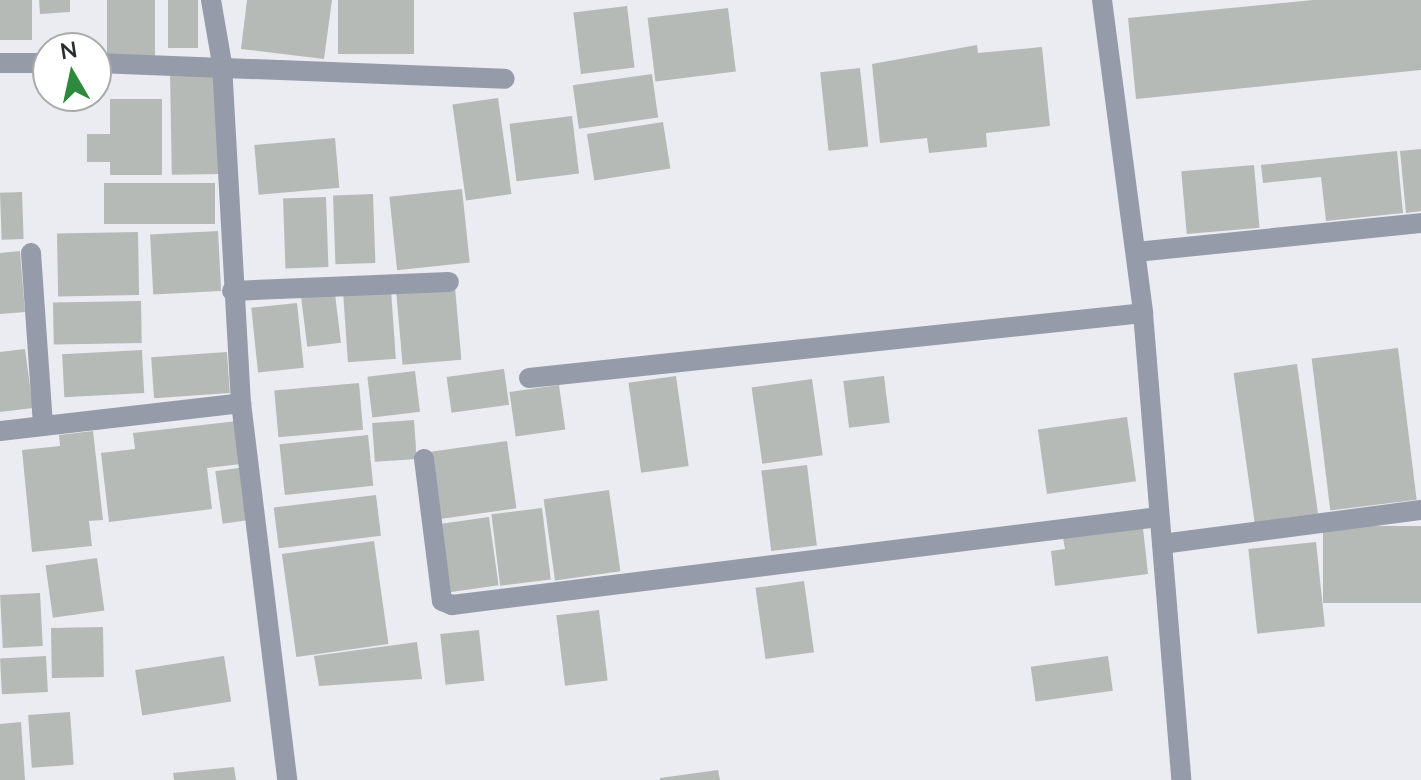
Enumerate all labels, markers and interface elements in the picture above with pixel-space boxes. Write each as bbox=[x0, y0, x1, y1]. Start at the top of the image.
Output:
north arrow bbox=[32, 32, 112, 112]
text: N bbox=[58, 35, 79, 64]

